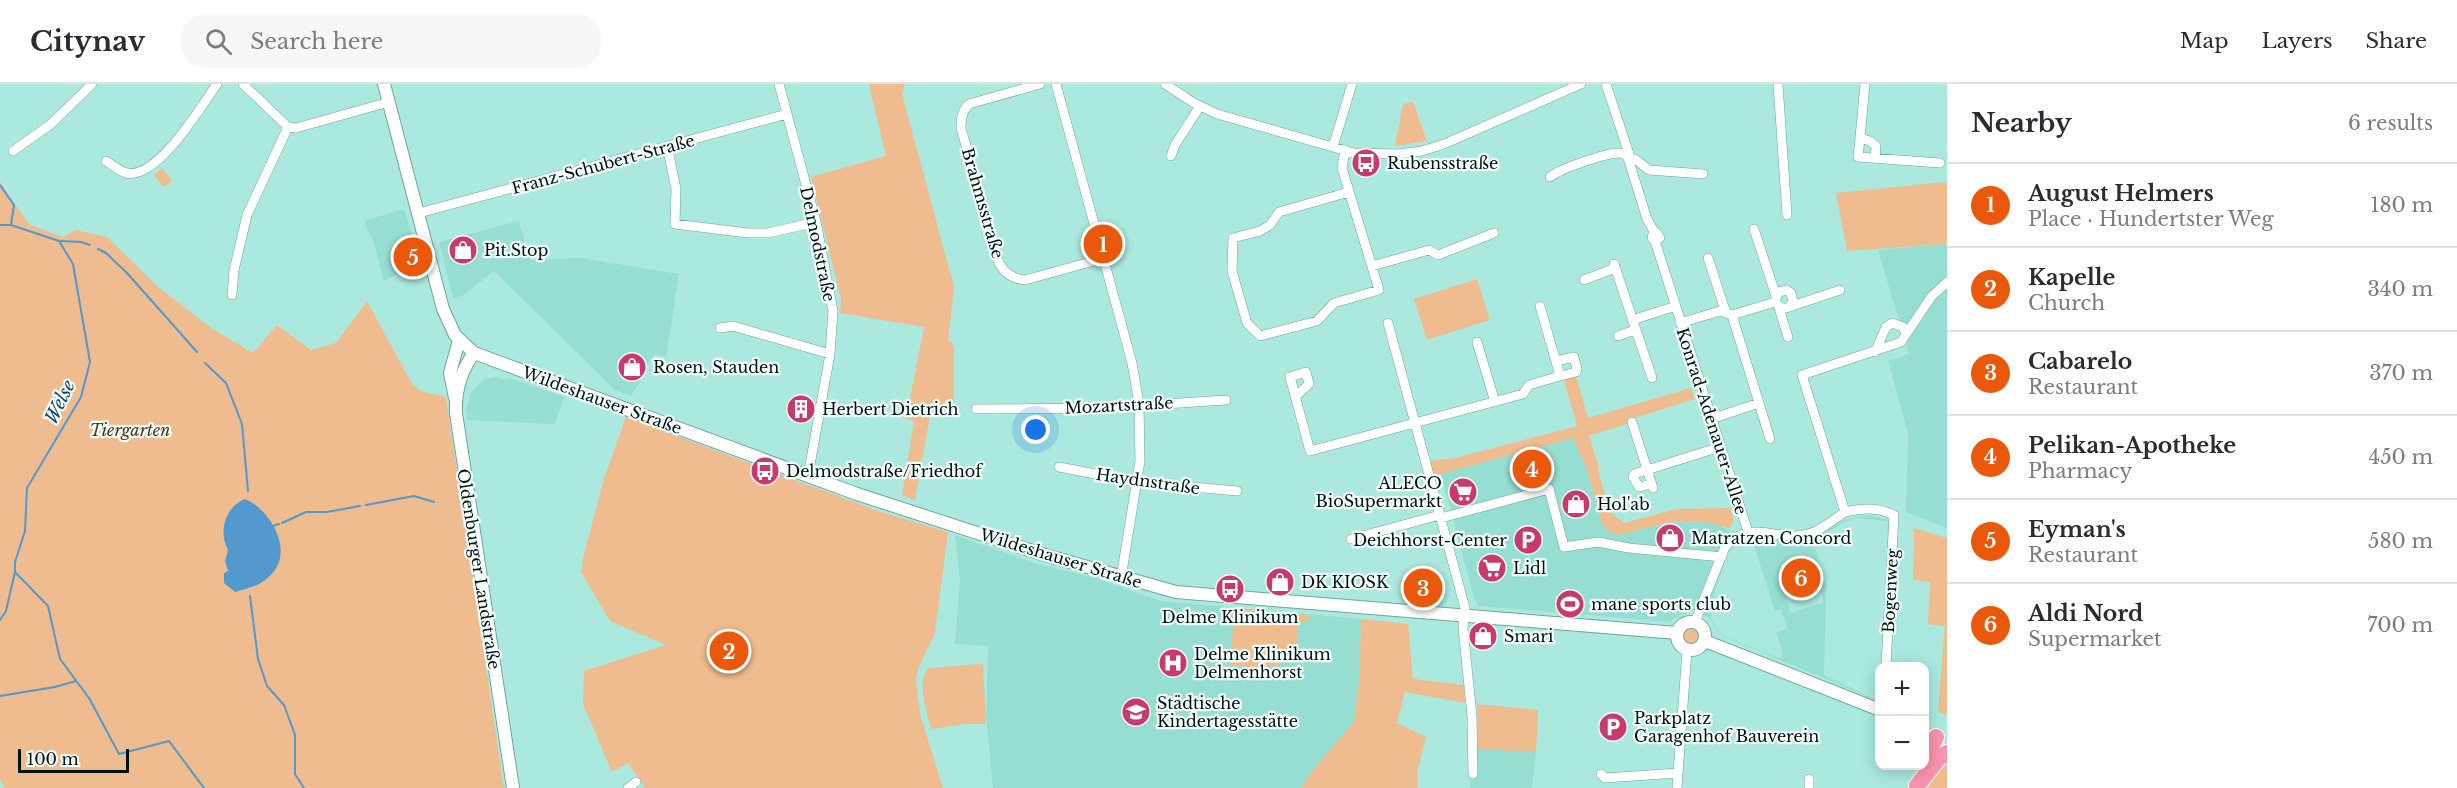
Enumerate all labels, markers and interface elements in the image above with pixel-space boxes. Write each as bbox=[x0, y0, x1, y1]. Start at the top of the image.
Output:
search box bbox=[181, 14, 601, 68]
text: Citynav bbox=[30, 24, 145, 59]
icon: search bbox=[202, 25, 235, 58]
text: Search here bbox=[250, 28, 383, 55]
text: Map bbox=[2180, 28, 2229, 54]
text: Layers bbox=[2262, 28, 2333, 54]
text: Share bbox=[2366, 28, 2427, 54]
text: Nearby bbox=[1971, 107, 2072, 139]
text: 6 results bbox=[2348, 111, 2433, 135]
street label: Franz-Schubert-Straße bbox=[509, 130, 697, 198]
street label: Brahmsstraße bbox=[958, 145, 1008, 261]
bus stop icon: Rubensstraße bbox=[1350, 147, 1382, 179]
place label: Rubensstraße bbox=[1387, 153, 1498, 173]
text: August Helmers bbox=[2028, 180, 2214, 207]
street label: Delmodstraße bbox=[796, 185, 840, 303]
text: 1 bbox=[1986, 193, 1995, 217]
text: 180 m bbox=[2370, 193, 2433, 217]
text: Place · Hundertster Weg bbox=[2028, 207, 2274, 231]
pin: 1 bbox=[1084, 222, 1122, 266]
pin: 5 bbox=[394, 234, 432, 279]
shop icon: Pit.Stop bbox=[447, 234, 479, 266]
place label: Pit.Stop bbox=[484, 240, 548, 260]
text: Kapelle bbox=[2028, 264, 2115, 291]
text: 2 bbox=[1984, 277, 1997, 301]
text: 340 m bbox=[2368, 277, 2433, 301]
text: Church bbox=[2028, 291, 2105, 315]
street label: Konrad-Adenauer-Allee bbox=[1672, 325, 1752, 517]
text: Cabarelo bbox=[2028, 348, 2132, 375]
shop icon: Rosen, Stauden bbox=[616, 351, 648, 383]
place label: Rosen, Stauden bbox=[653, 357, 779, 377]
street label: Wildeshauser Straße bbox=[519, 361, 684, 438]
text: 3 bbox=[1984, 361, 1997, 385]
text: 370 m bbox=[2369, 361, 2433, 385]
text: Restaurant bbox=[2028, 375, 2138, 399]
water label: Welse bbox=[40, 377, 80, 427]
street label: Mozartstraße bbox=[1064, 392, 1174, 418]
building icon: Herbert Dietrich bbox=[785, 393, 817, 425]
place label: Herbert Dietrich bbox=[822, 399, 959, 419]
your location bbox=[1021, 415, 1050, 444]
park label: Tiergarten bbox=[90, 420, 170, 440]
text: Pelikan-Apotheke bbox=[2028, 432, 2236, 459]
text: 4 bbox=[1984, 445, 1997, 469]
text: 450 m bbox=[2368, 445, 2433, 469]
pin: 4 bbox=[1512, 446, 1552, 492]
bus stop icon: Delmodstraße/Friedhof bbox=[749, 455, 781, 487]
text: Pharmacy bbox=[2028, 459, 2132, 483]
place label: Delmodstraße/Friedhof bbox=[786, 461, 984, 481]
street label: Haydnstraße bbox=[1095, 464, 1201, 498]
street label: Oldenburger Landstraße bbox=[453, 467, 505, 671]
place label: ALECO BioSupermarkt bbox=[1316, 473, 1442, 511]
supermarket icon: ALECO BioSupermarkt bbox=[1447, 476, 1479, 508]
shop icon: Hol'ab bbox=[1560, 488, 1592, 520]
place label: Hol'ab bbox=[1597, 494, 1650, 514]
text: Eyman's bbox=[2028, 516, 2126, 543]
shop icon: Matratzen Concord bbox=[1654, 522, 1686, 554]
street label: Wildeshauser Straße bbox=[977, 524, 1144, 592]
parking icon: Deichhorst-Center bbox=[1512, 524, 1544, 556]
place label: Matratzen Concord bbox=[1691, 528, 1851, 548]
text: 5 bbox=[1985, 529, 1996, 553]
text: 580 m bbox=[2368, 529, 2433, 553]
place label: Deichhorst-Center bbox=[1353, 530, 1507, 550]
text: Restaurant bbox=[2028, 543, 2138, 567]
street label: Bogenweg bbox=[1878, 548, 1902, 634]
supermarket icon: Lidl bbox=[1476, 552, 1508, 584]
pin: 6 bbox=[1782, 556, 1820, 600]
place label: Lidl bbox=[1513, 558, 1546, 578]
shop icon: DK KIOSK bbox=[1264, 566, 1296, 598]
pin: 3 bbox=[1404, 566, 1442, 610]
place label: DK KIOSK bbox=[1301, 572, 1389, 592]
bus stop icon: Delme Klinikum bbox=[1214, 573, 1246, 605]
sports icon: mane sports club bbox=[1554, 588, 1586, 620]
place label: mane sports club bbox=[1591, 594, 1731, 614]
text: Aldi Nord bbox=[2028, 600, 2143, 627]
place label: Delme Klinikum bbox=[1162, 607, 1298, 627]
text: 6 bbox=[1984, 613, 1997, 637]
text: 700 m bbox=[2367, 613, 2433, 637]
shop icon: Smari bbox=[1467, 620, 1499, 652]
place label: Smari bbox=[1504, 626, 1554, 646]
text: Supermarket bbox=[2028, 627, 2162, 651]
pin: 2 bbox=[710, 628, 748, 674]
place label: Delme Klinikum Delmenhorst bbox=[1194, 644, 1331, 682]
hospital icon: Delme Klinikum Delmenhorst bbox=[1157, 647, 1189, 679]
map controls bbox=[1875, 662, 1929, 770]
button: + bbox=[1875, 662, 1929, 716]
place label: Städtische Kindertagesstätte bbox=[1157, 693, 1298, 731]
school or university icon: Städtische Kindertagesstätte bbox=[1120, 696, 1152, 728]
place label: Parkplatz Garagenhof Bauverein bbox=[1634, 708, 1819, 746]
parking icon: Parkplatz Garagenhof Bauverein bbox=[1597, 711, 1629, 743]
button: − bbox=[1875, 716, 1929, 770]
scale bar bbox=[18, 746, 129, 774]
text: 100 m bbox=[27, 749, 79, 769]

